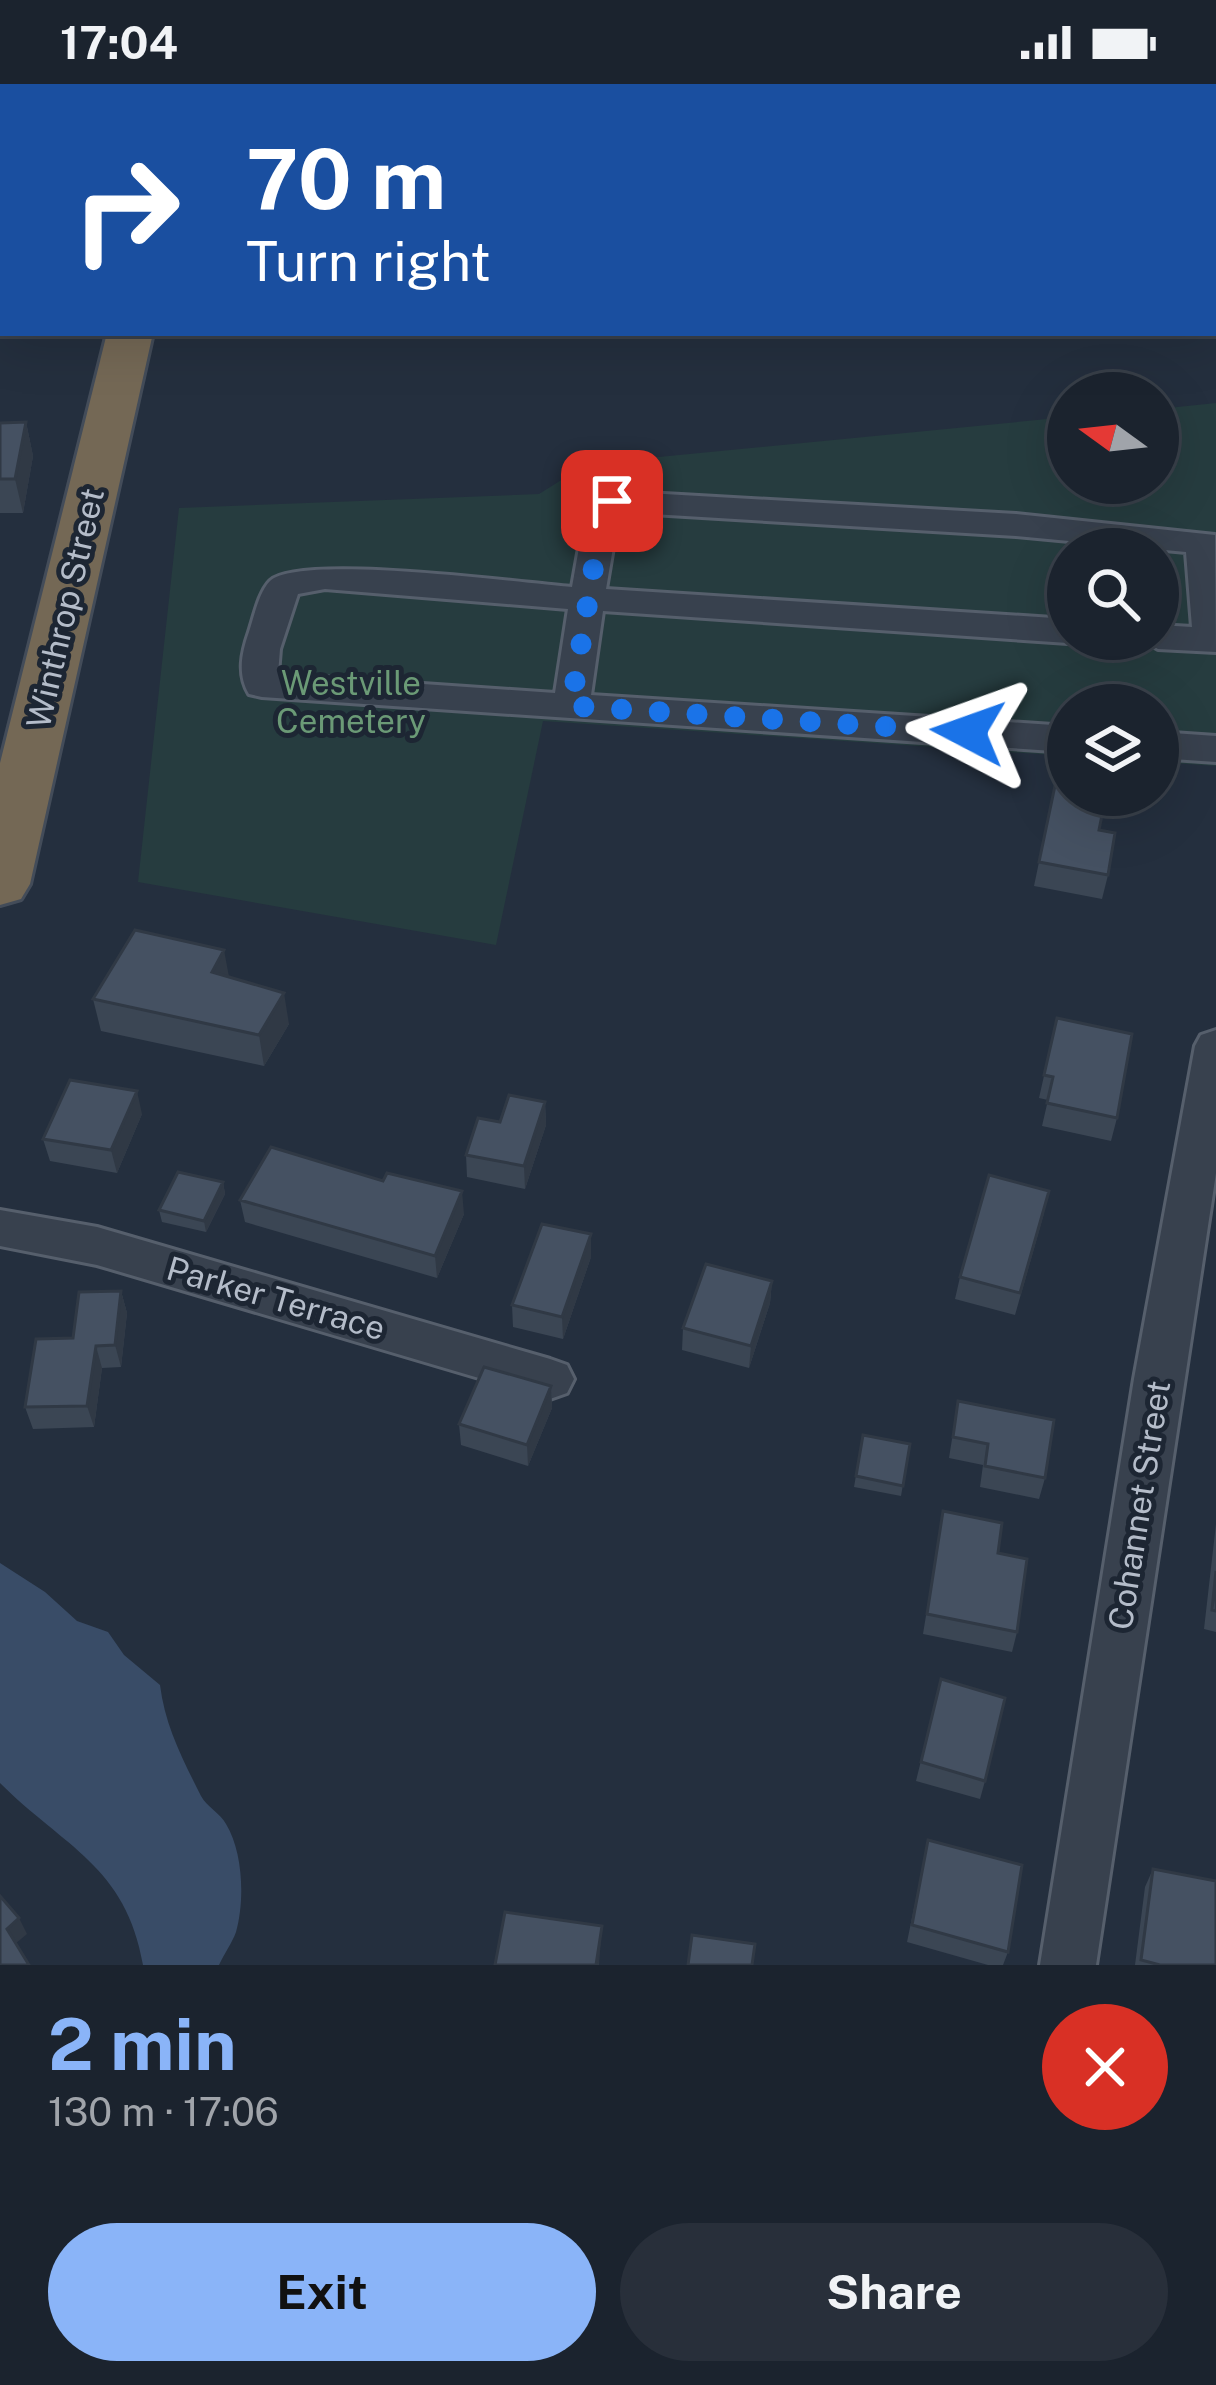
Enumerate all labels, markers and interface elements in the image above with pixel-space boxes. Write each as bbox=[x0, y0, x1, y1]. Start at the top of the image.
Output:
text: 17:04 bbox=[60, 16, 178, 69]
text: 70 m bbox=[246, 129, 446, 228]
icon: right bbox=[48, 132, 204, 288]
text: Turn right bbox=[246, 230, 491, 293]
north arrow bbox=[1047, 372, 1179, 504]
map controls bbox=[1047, 372, 1179, 816]
pin bbox=[561, 450, 663, 552]
icon: arrive bbox=[579, 468, 645, 534]
street label: Winthrop Street bbox=[19, 484, 111, 732]
button: search bbox=[1047, 528, 1179, 660]
park label: Westville Cemetery bbox=[276, 664, 426, 740]
position arrow bbox=[905, 669, 1031, 795]
button: layers bbox=[1047, 684, 1179, 816]
street label: Parker Terrace bbox=[163, 1249, 389, 1347]
street label: Cohannet Street bbox=[1101, 1378, 1177, 1632]
text: 2 min bbox=[48, 2002, 237, 2086]
button: close bbox=[1042, 2004, 1168, 2130]
text: 130 m · 17:06 bbox=[48, 2089, 279, 2135]
button: Exit bbox=[48, 2223, 596, 2361]
button: Share bbox=[620, 2223, 1168, 2361]

